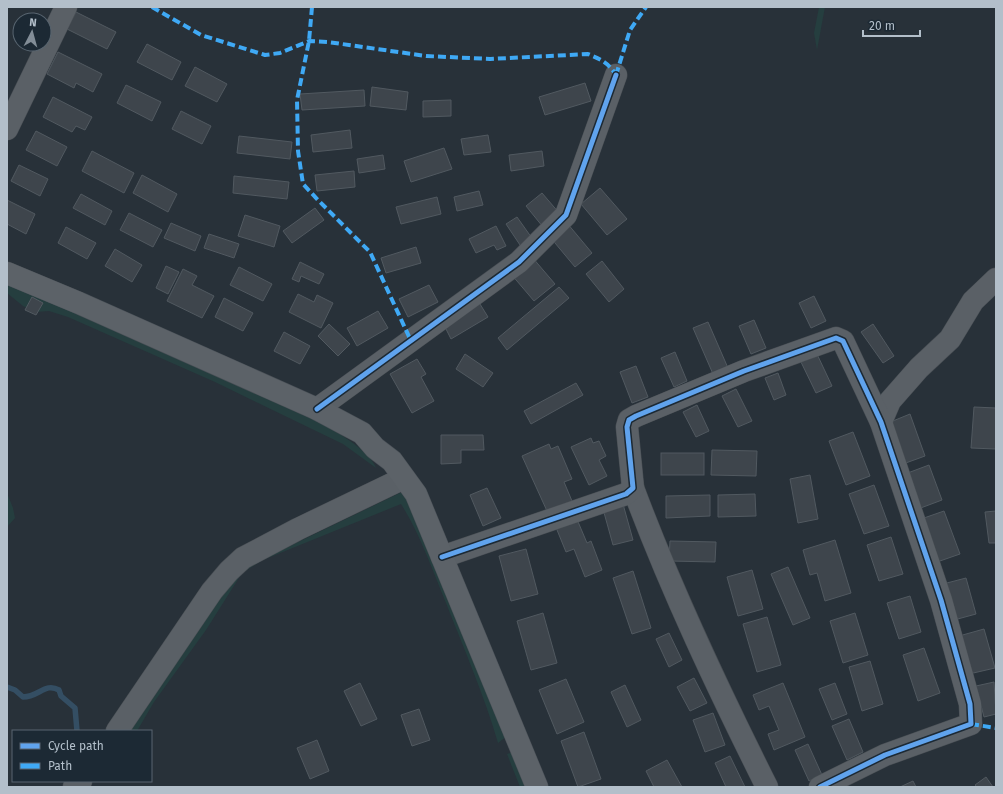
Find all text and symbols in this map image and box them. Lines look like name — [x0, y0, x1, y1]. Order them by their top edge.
north arrow — [12, 12, 52, 52]
scale bar — [863, 12, 920, 38]
text: N — [29, 16, 37, 29]
text: 20 m — [869, 19, 895, 33]
legend — [12, 730, 152, 782]
text: Cycle path — [48, 739, 104, 753]
text: Path — [48, 759, 72, 773]

